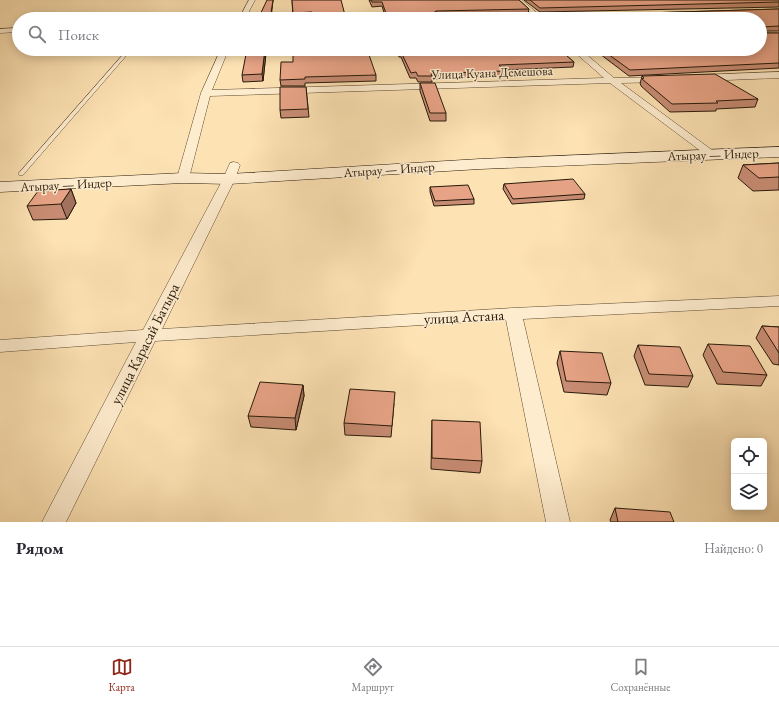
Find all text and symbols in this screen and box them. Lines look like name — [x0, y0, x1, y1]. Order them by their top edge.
search box — [12, 12, 767, 56]
icon: search — [26, 23, 48, 45]
text: Поиск — [58, 25, 99, 44]
street label: Улица Куана Демешова — [430, 62, 554, 83]
street label: Атырау — Индер — [666, 144, 759, 165]
street label: Атырау — Индер — [342, 158, 436, 181]
street label: Атырау — Индер — [19, 174, 112, 195]
street label: улица Карасай Батыра — [106, 280, 183, 408]
street label: улица Астана — [423, 305, 505, 328]
map controls — [731, 438, 767, 510]
button: locate — [731, 438, 767, 474]
button: layers — [731, 474, 767, 510]
text: Рядом — [16, 537, 64, 559]
text: Найдено: 0 — [704, 540, 763, 557]
tab: Карта — [108, 656, 135, 694]
tab: Маршрут — [352, 656, 394, 694]
tab: Сохранённые — [611, 656, 671, 694]

